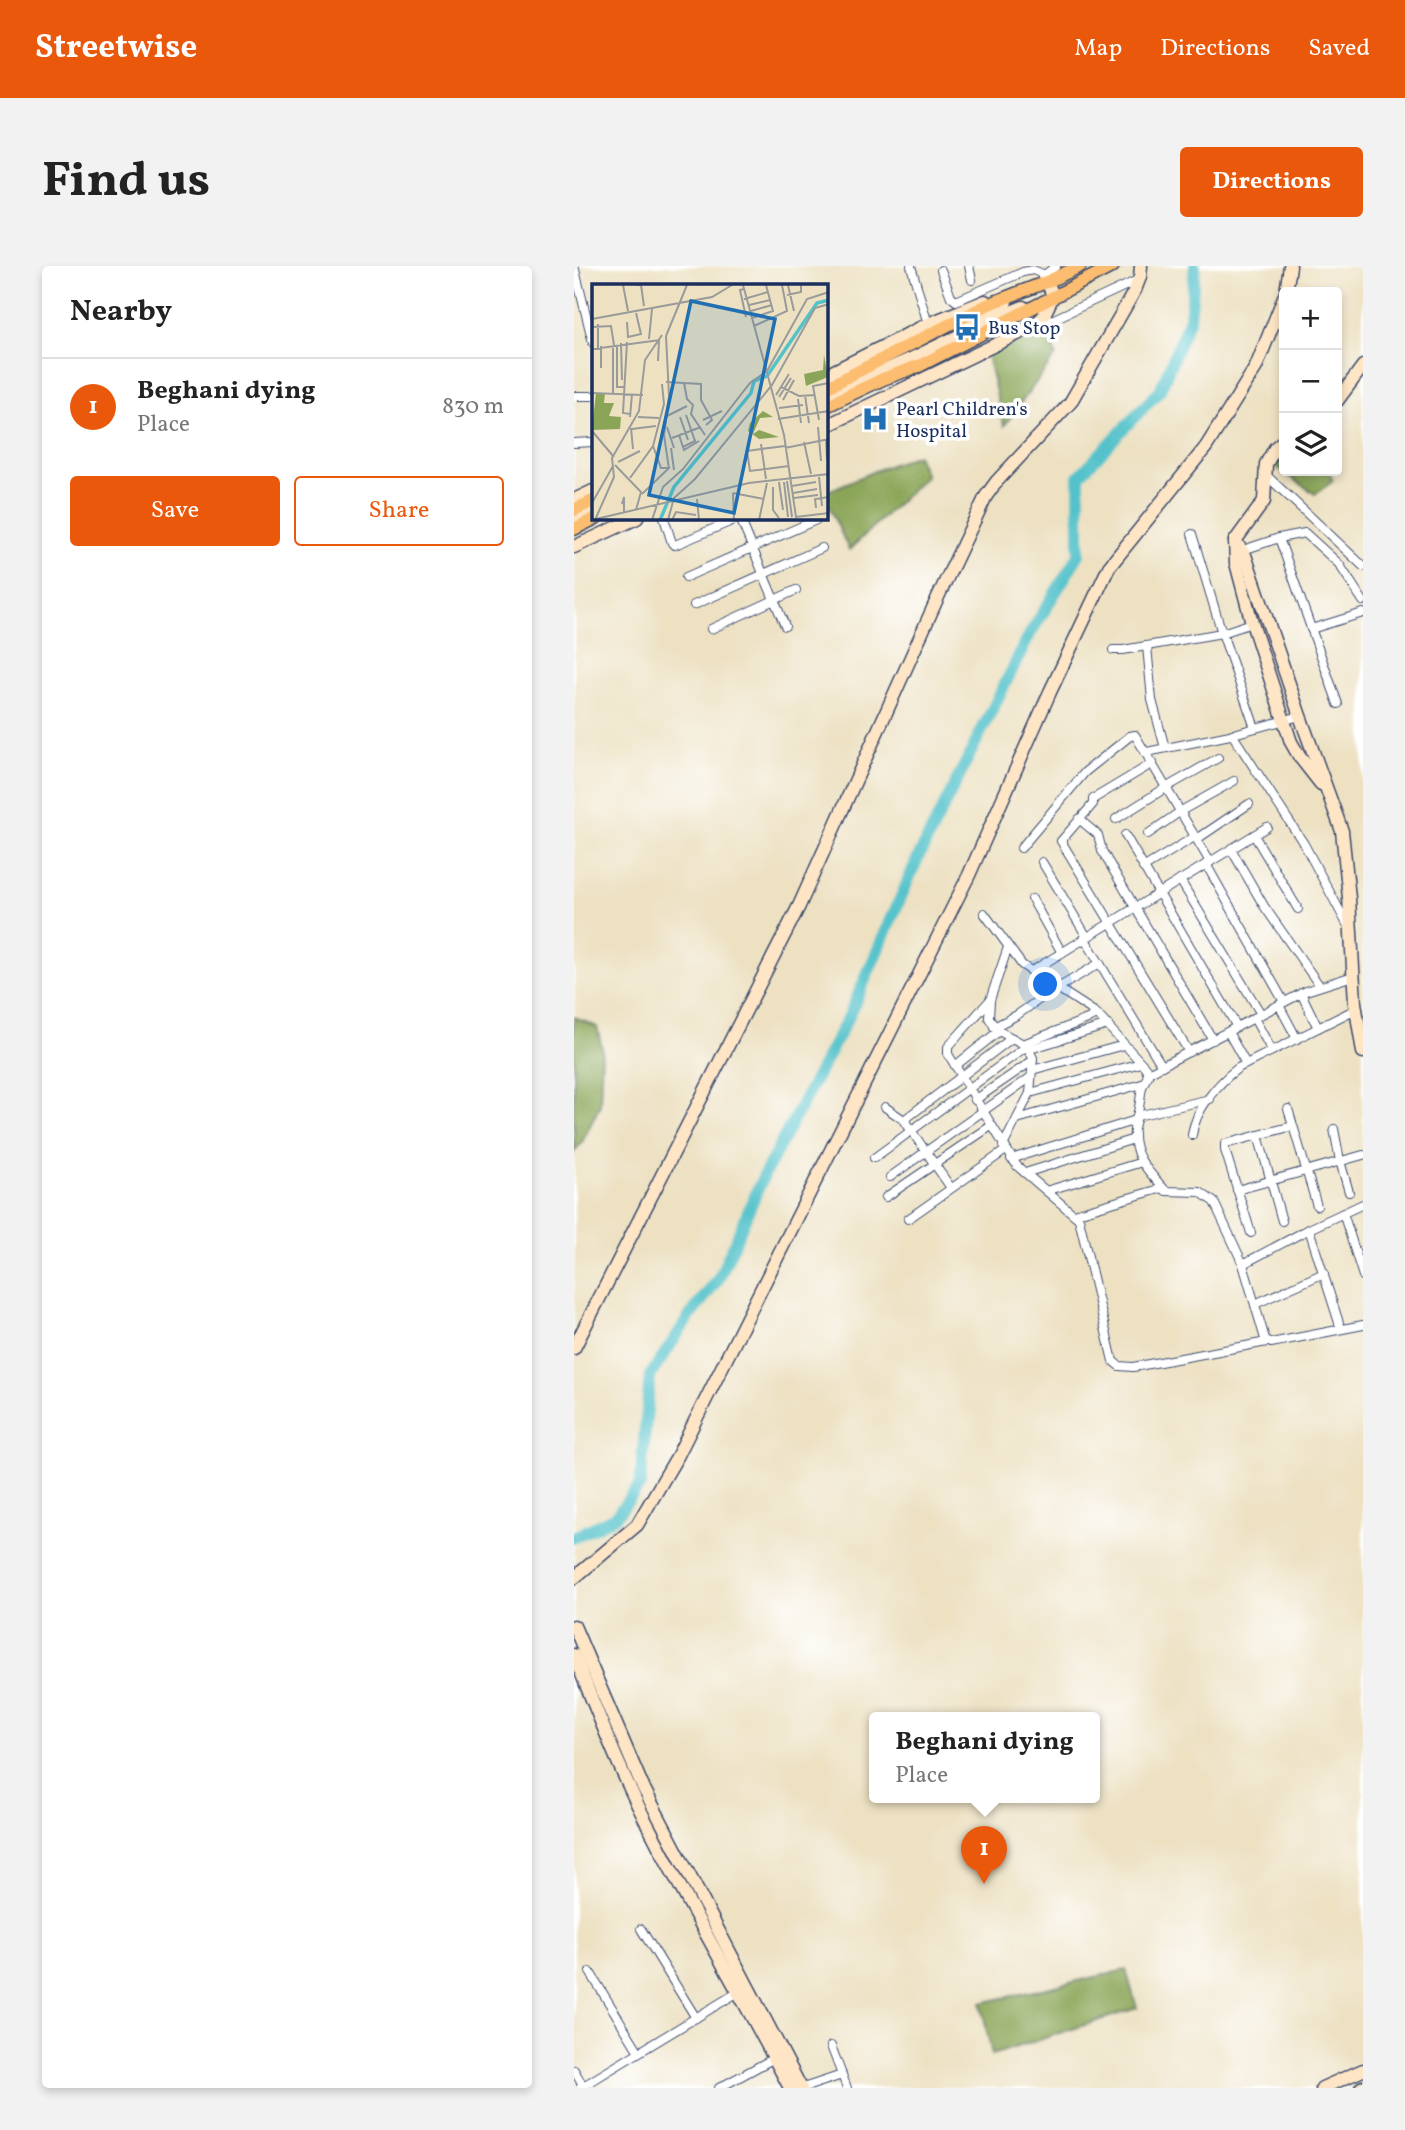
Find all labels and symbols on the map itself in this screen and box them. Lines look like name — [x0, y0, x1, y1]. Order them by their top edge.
inset map — [592, 284, 828, 520]
bus stop icon: Bus Stop — [952, 312, 982, 342]
place label: Bus Stop — [988, 316, 1061, 342]
place label: Pearl Children's Hospital — [896, 397, 1028, 445]
hospital icon: Pearl Children's Hospital — [860, 404, 890, 434]
your location — [1028, 967, 1062, 1001]
pin: 1 — [961, 1826, 1007, 1884]

